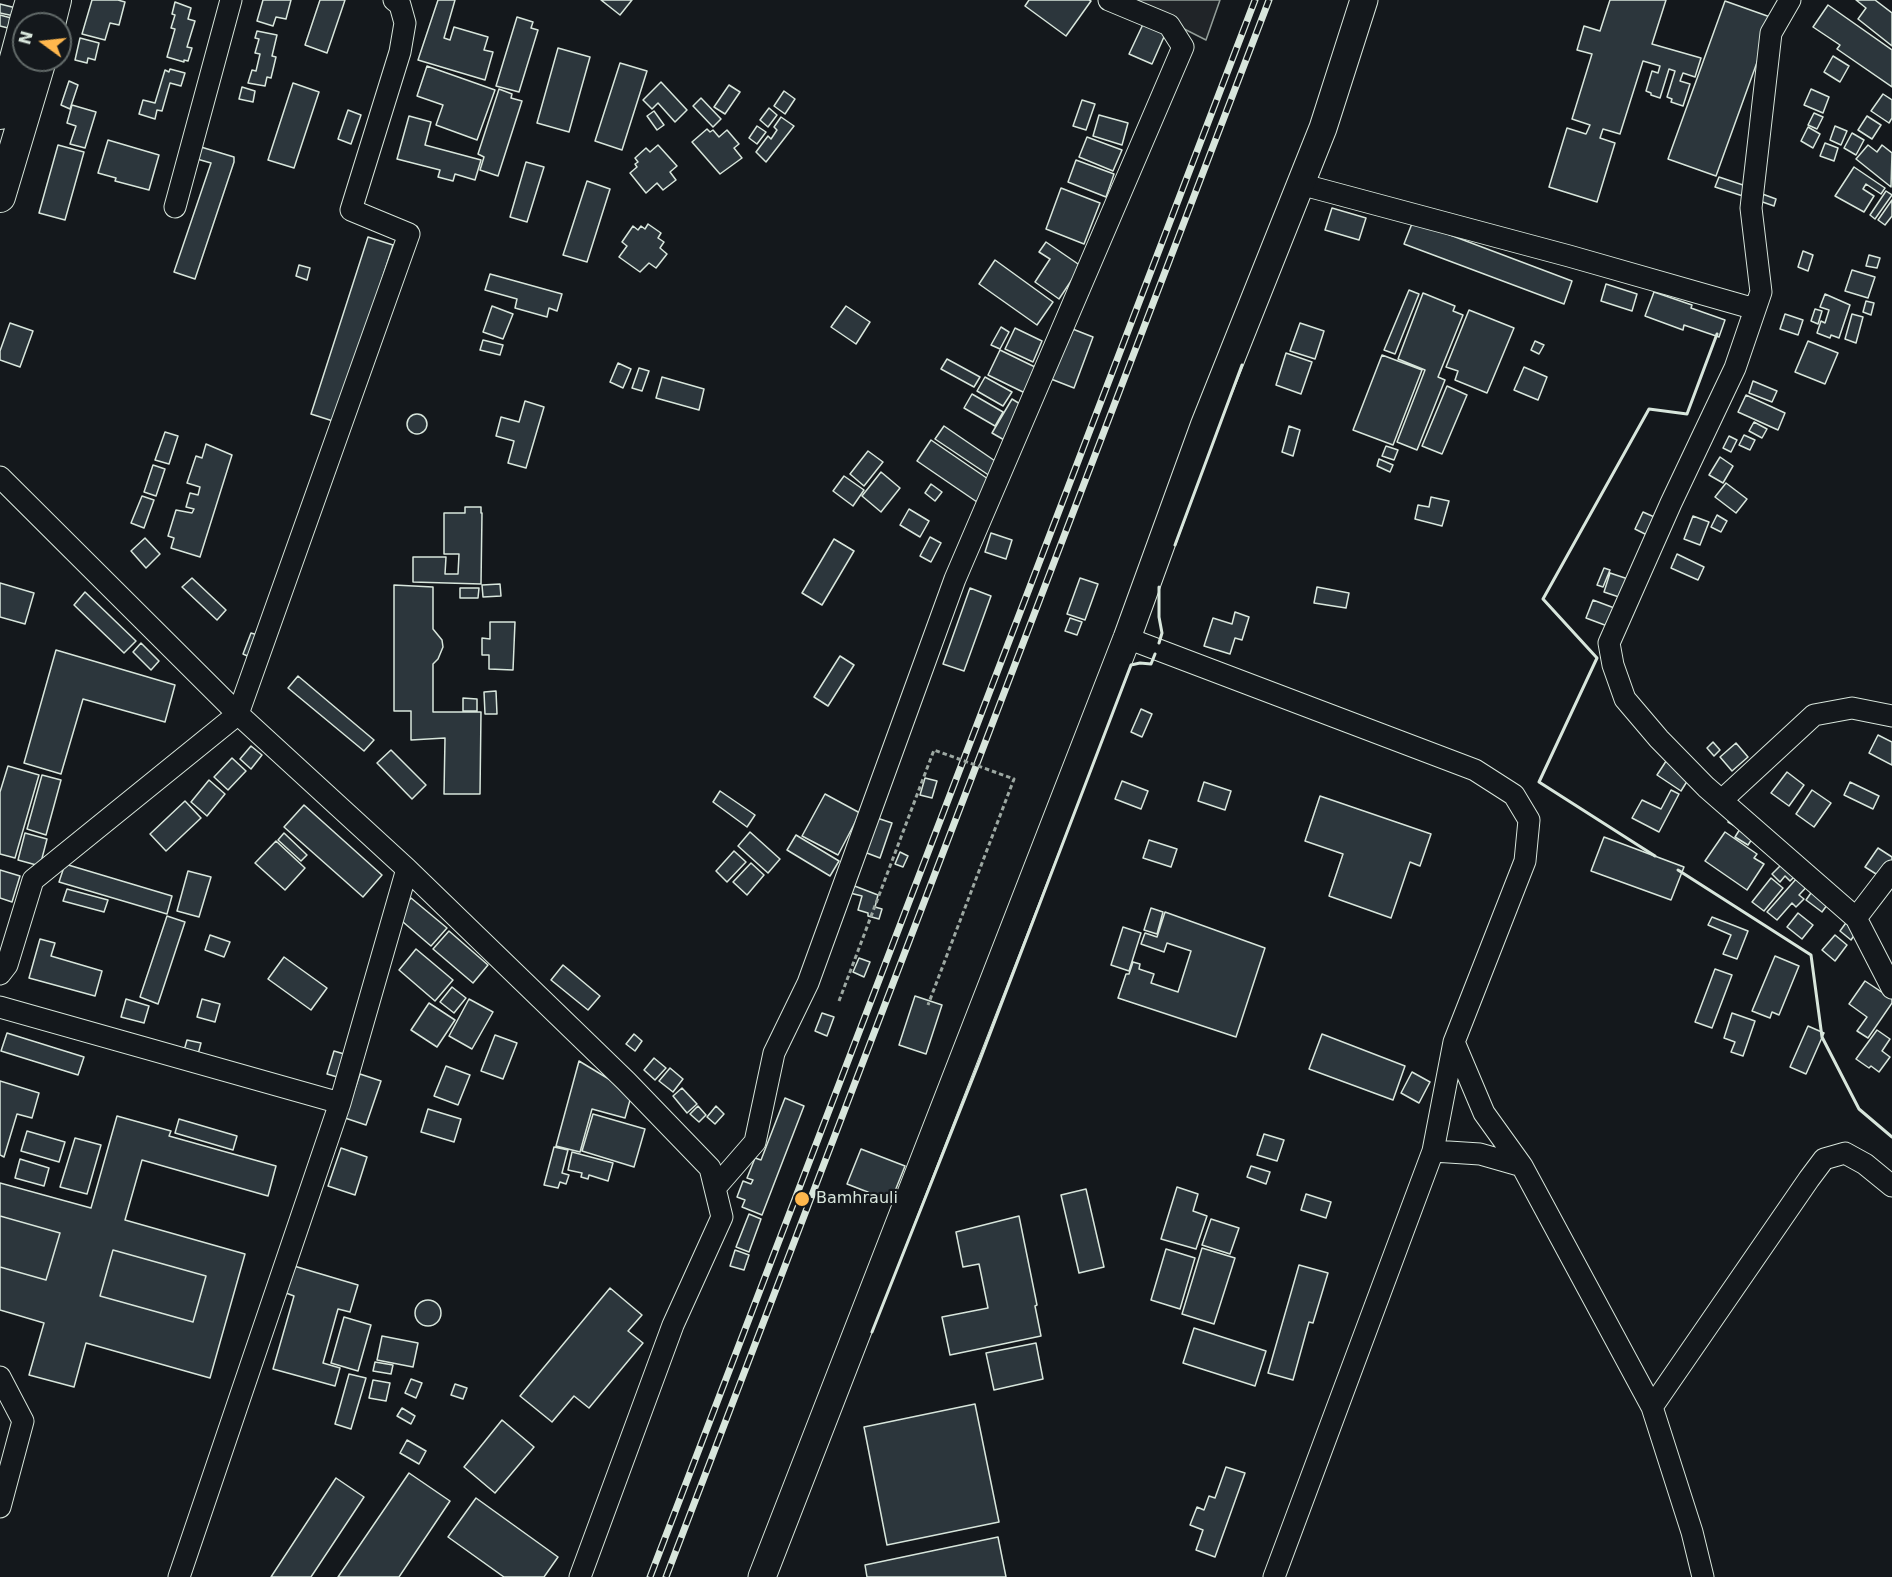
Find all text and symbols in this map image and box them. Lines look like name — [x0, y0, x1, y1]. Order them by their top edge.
north arrow — [12, 12, 72, 72]
text: N — [15, 29, 37, 47]
place label: Bamhrauli — [816, 1189, 898, 1209]
marker: Bamhrauli — [793, 1190, 811, 1208]

